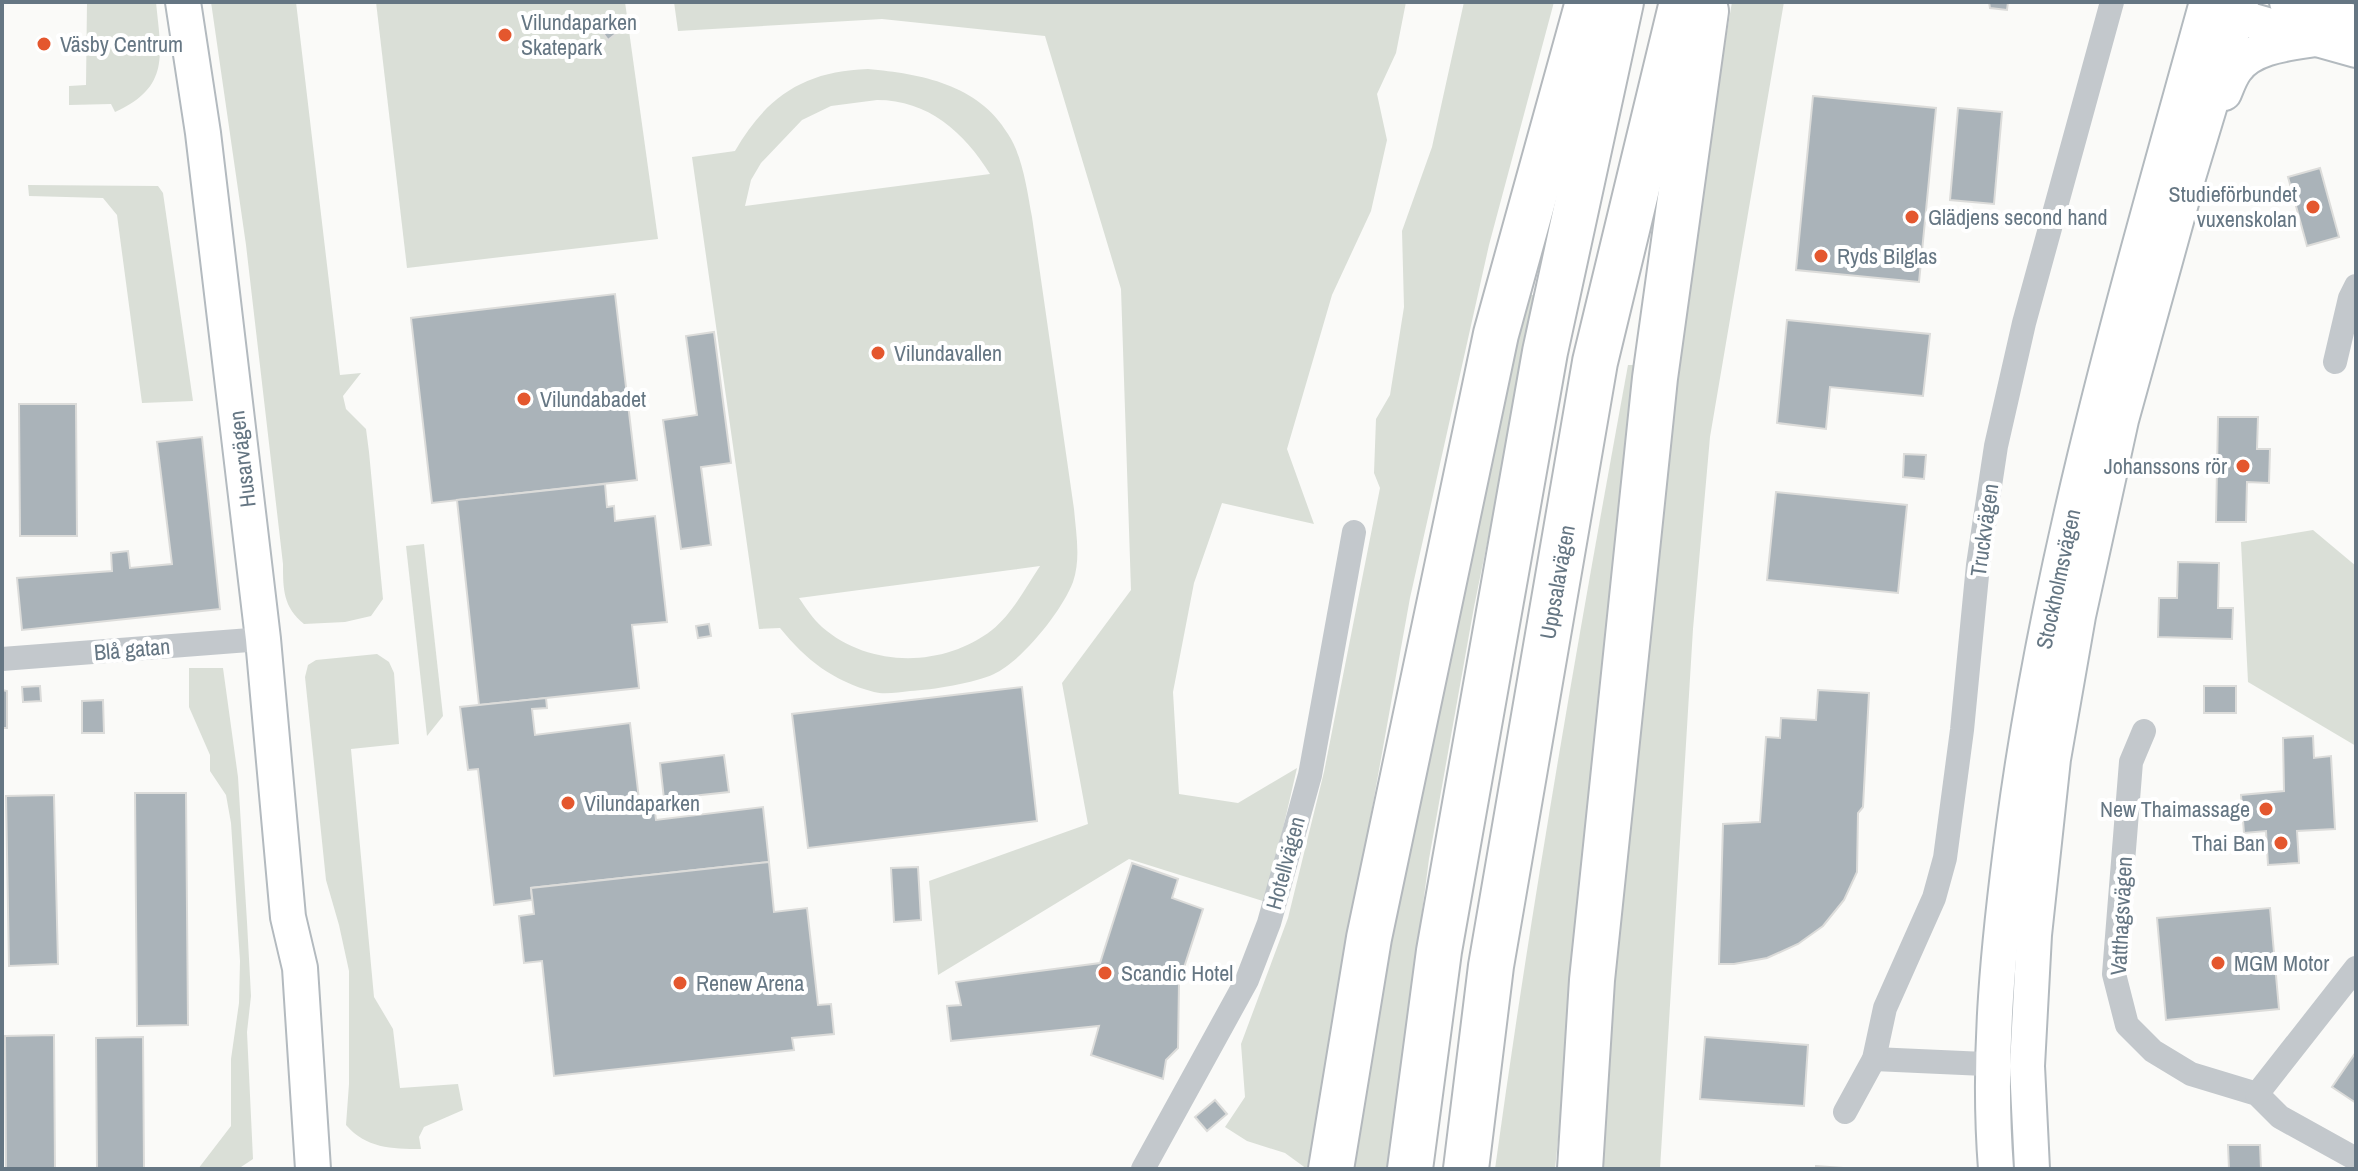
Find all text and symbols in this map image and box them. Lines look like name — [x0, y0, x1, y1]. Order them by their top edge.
place label: Vilundaparken Skatepark — [521, 7, 637, 62]
marker: Vilundaparken Skatepark — [496, 26, 514, 44]
place label: Väsby Centrum — [60, 29, 183, 59]
marker: Väsby Centrum — [35, 35, 53, 53]
place label: Studieförbundet vuxenskolan — [2169, 179, 2297, 234]
marker: Studieförbundet vuxenskolan — [2304, 198, 2322, 216]
place label: Glädjens second hand — [1928, 202, 2108, 232]
marker: Glädjens second hand — [1903, 208, 1921, 226]
place label: Ryds Bilglas — [1837, 241, 1937, 271]
marker: Ryds Bilglas — [1812, 247, 1830, 265]
place label: Vilundavallen — [894, 338, 1002, 368]
marker: Vilundavallen — [869, 344, 887, 362]
place label: Vilundabadet — [540, 384, 646, 414]
marker: Vilundabadet — [515, 390, 533, 408]
street label: Husarvägen — [221, 409, 263, 509]
place label: Johanssons rör — [2104, 451, 2227, 481]
marker: Johanssons rör — [2234, 457, 2252, 475]
street label: Truckvägen — [1963, 482, 2005, 578]
street label: Stockholmsvägen — [2029, 506, 2087, 652]
street label: Uppsalavägen — [1532, 523, 1582, 641]
street label: Blå gatan — [93, 631, 171, 667]
place label: Vilundaparken — [584, 788, 700, 818]
marker: Vilundaparken — [559, 794, 577, 812]
place label: New Thaimassage — [2100, 794, 2250, 824]
marker: New Thaimassage — [2257, 800, 2275, 818]
street label: Hotellvägen — [1258, 813, 1312, 913]
place label: Thai Ban — [2192, 828, 2265, 858]
marker: Thai Ban — [2272, 834, 2290, 852]
street label: Vatthagsvägen — [2103, 856, 2139, 976]
place label: MGM Motor — [2234, 948, 2329, 978]
marker: MGM Motor — [2209, 954, 2227, 972]
place label: Scandic Hotel — [1121, 958, 1233, 988]
marker: Scandic Hotel — [1096, 964, 1114, 982]
place label: Renew Arena — [696, 968, 804, 998]
marker: Renew Arena — [671, 974, 689, 992]

